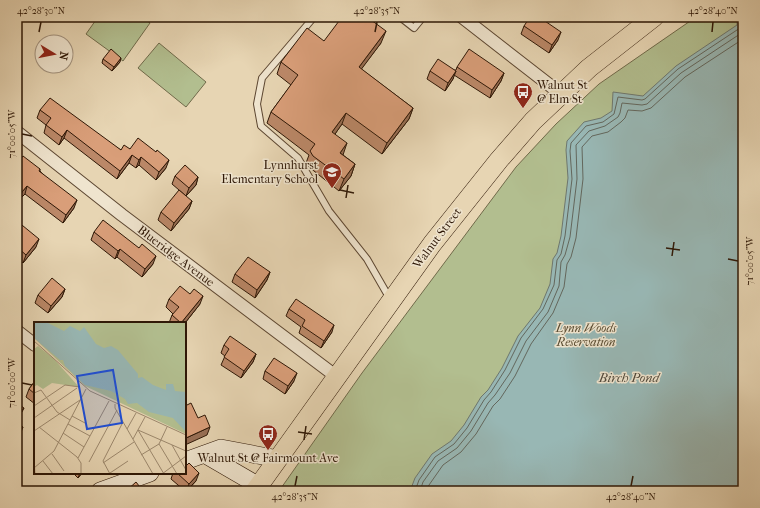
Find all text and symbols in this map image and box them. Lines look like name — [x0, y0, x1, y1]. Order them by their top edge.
text: 42°28'30"N — [17, 5, 65, 17]
text: 42°28'35"N — [354, 5, 401, 17]
text: 42°28'40"N — [688, 5, 738, 17]
north arrow — [34, 34, 74, 74]
text: N — [56, 50, 70, 62]
place label: Walnut St @ Elm St — [536, 78, 588, 106]
bus stop icon: Walnut St @ Elm St — [512, 81, 534, 109]
text: 71°00'05"W — [6, 108, 18, 158]
place label: Lynnhurst Elementary School — [221, 158, 319, 186]
school or university icon: Lynnhurst Elementary School — [321, 161, 343, 189]
street label: Walnut Street — [409, 204, 465, 272]
street label: Blueridge Avenue — [135, 223, 217, 289]
text: 71°00'05"W — [744, 235, 756, 285]
park label: Lynn Woods Reservation — [555, 321, 616, 349]
inset map — [34, 322, 186, 474]
text: 71°00'00"W — [6, 357, 18, 408]
water label: Birch Pond — [598, 370, 662, 385]
bus stop icon: Walnut St @ Fairmount Ave — [257, 423, 279, 451]
place label: Walnut St @ Fairmount Ave — [196, 451, 339, 465]
text: 42°28'35"N — [272, 491, 319, 503]
text: 42°28'40"N — [606, 491, 656, 503]

